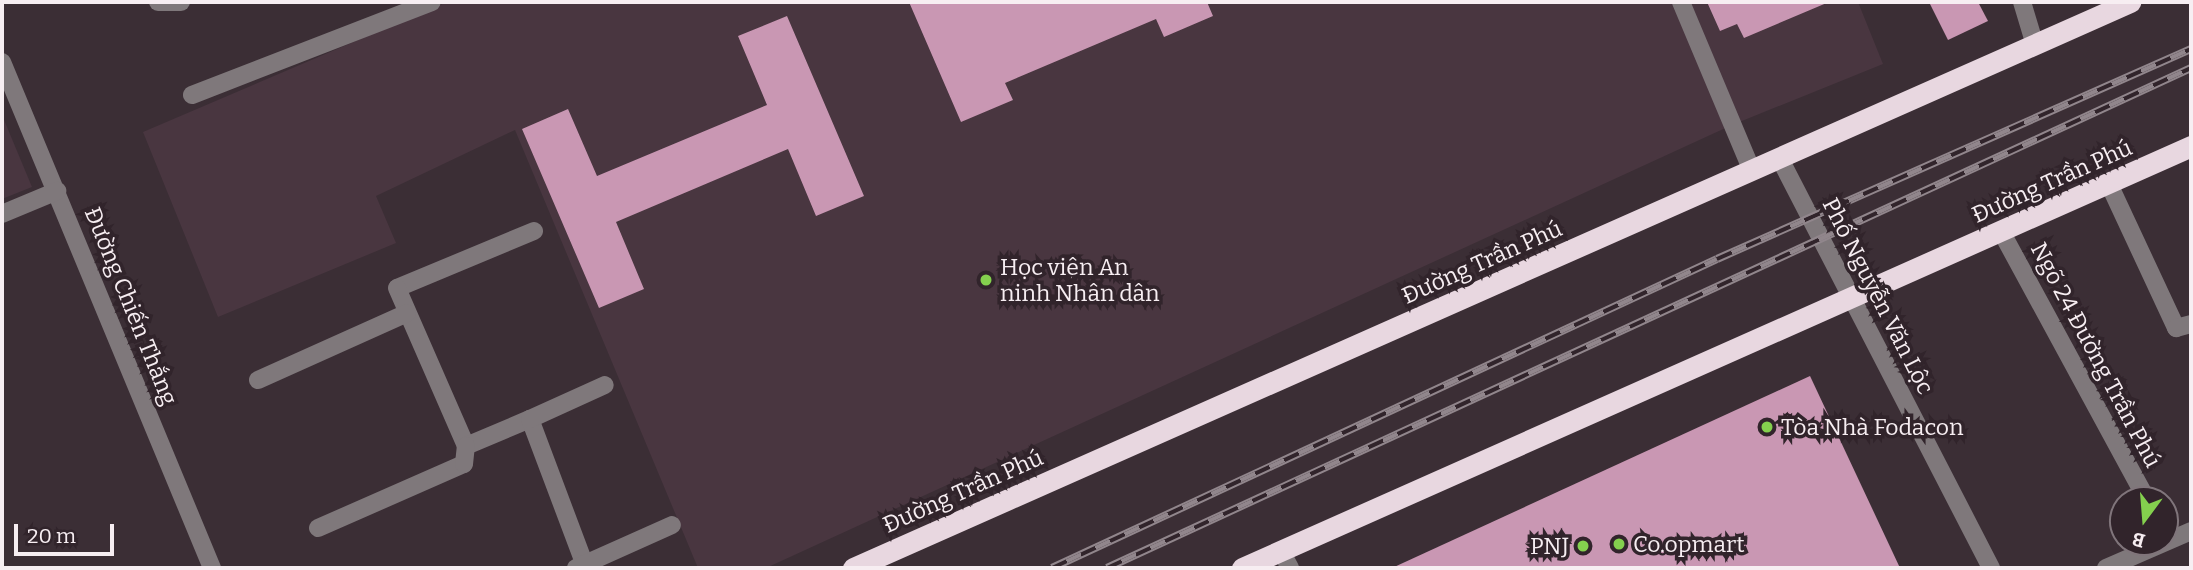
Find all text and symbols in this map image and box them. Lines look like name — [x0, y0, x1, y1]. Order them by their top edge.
street label: Đường Trần Phú — [1968, 133, 2136, 229]
street label: Phố Nguyễn Văn Lộc — [1817, 193, 1939, 399]
street label: Đường Chiến Thắng — [79, 203, 183, 409]
street label: Đường Trần Phú — [1398, 214, 1566, 310]
street label: Ngõ 24 Đường Trần Phú — [2025, 238, 2167, 472]
place label: Học viện An ninh Nhân dân — [1000, 253, 1160, 307]
marker: Học viện An ninh Nhân dân — [978, 272, 994, 288]
place label: Tòa Nhà Fodacon — [1781, 413, 1964, 441]
marker: Tòa Nhà Fodacon — [1759, 419, 1775, 435]
street label: Đường Trần Phú — [879, 443, 1047, 539]
north arrow — [2109, 486, 2179, 556]
scale bar — [18, 510, 117, 554]
text: 20 m — [27, 523, 76, 549]
text: B — [2130, 527, 2148, 552]
place label: Co.opmart — [1633, 530, 1745, 558]
place label: PNJ — [1530, 532, 1569, 560]
marker: Co.opmart — [1611, 536, 1627, 552]
marker: PNJ — [1575, 538, 1591, 554]

